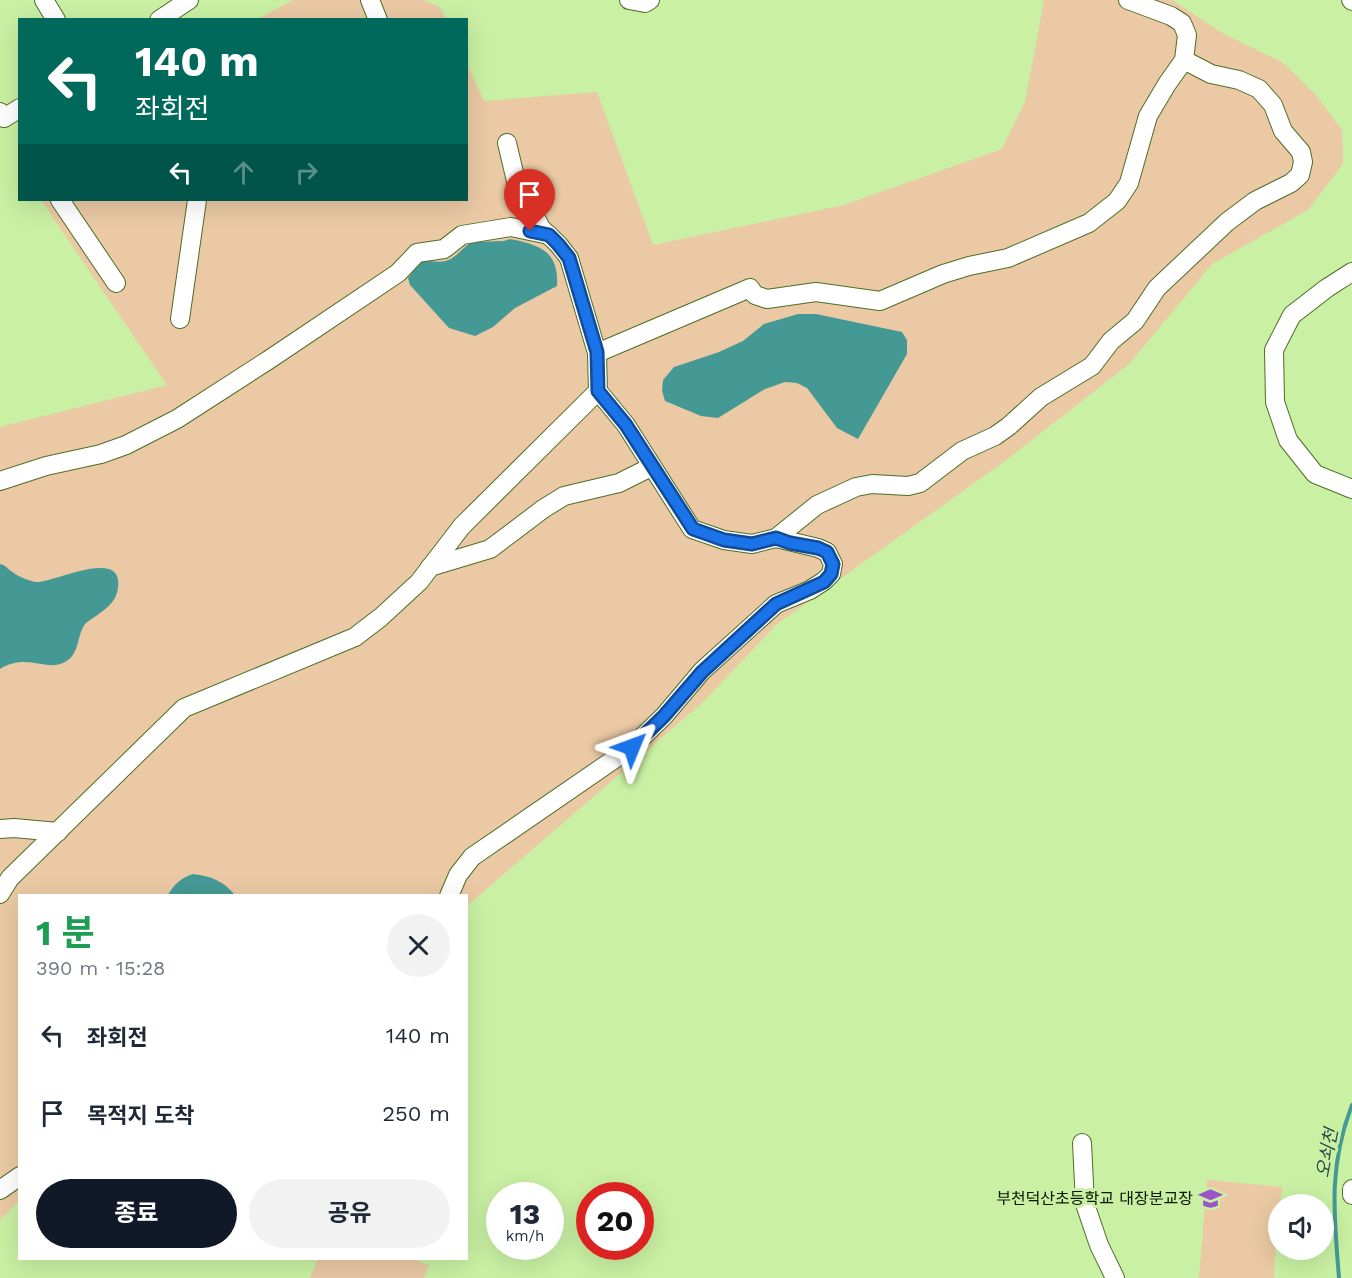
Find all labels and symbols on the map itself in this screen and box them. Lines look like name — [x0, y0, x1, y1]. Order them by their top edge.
pin — [504, 169, 555, 231]
position arrow — [600, 715, 664, 779]
water label: 오쇠천 — [1311, 1124, 1342, 1179]
speed limit sign: 20 — [576, 1182, 654, 1260]
school or university icon: 부천덕산초등학교 대장분교장 — [1198, 1185, 1224, 1211]
place label: 부천덕산초등학교 대장분교장 — [996, 1189, 1193, 1208]

